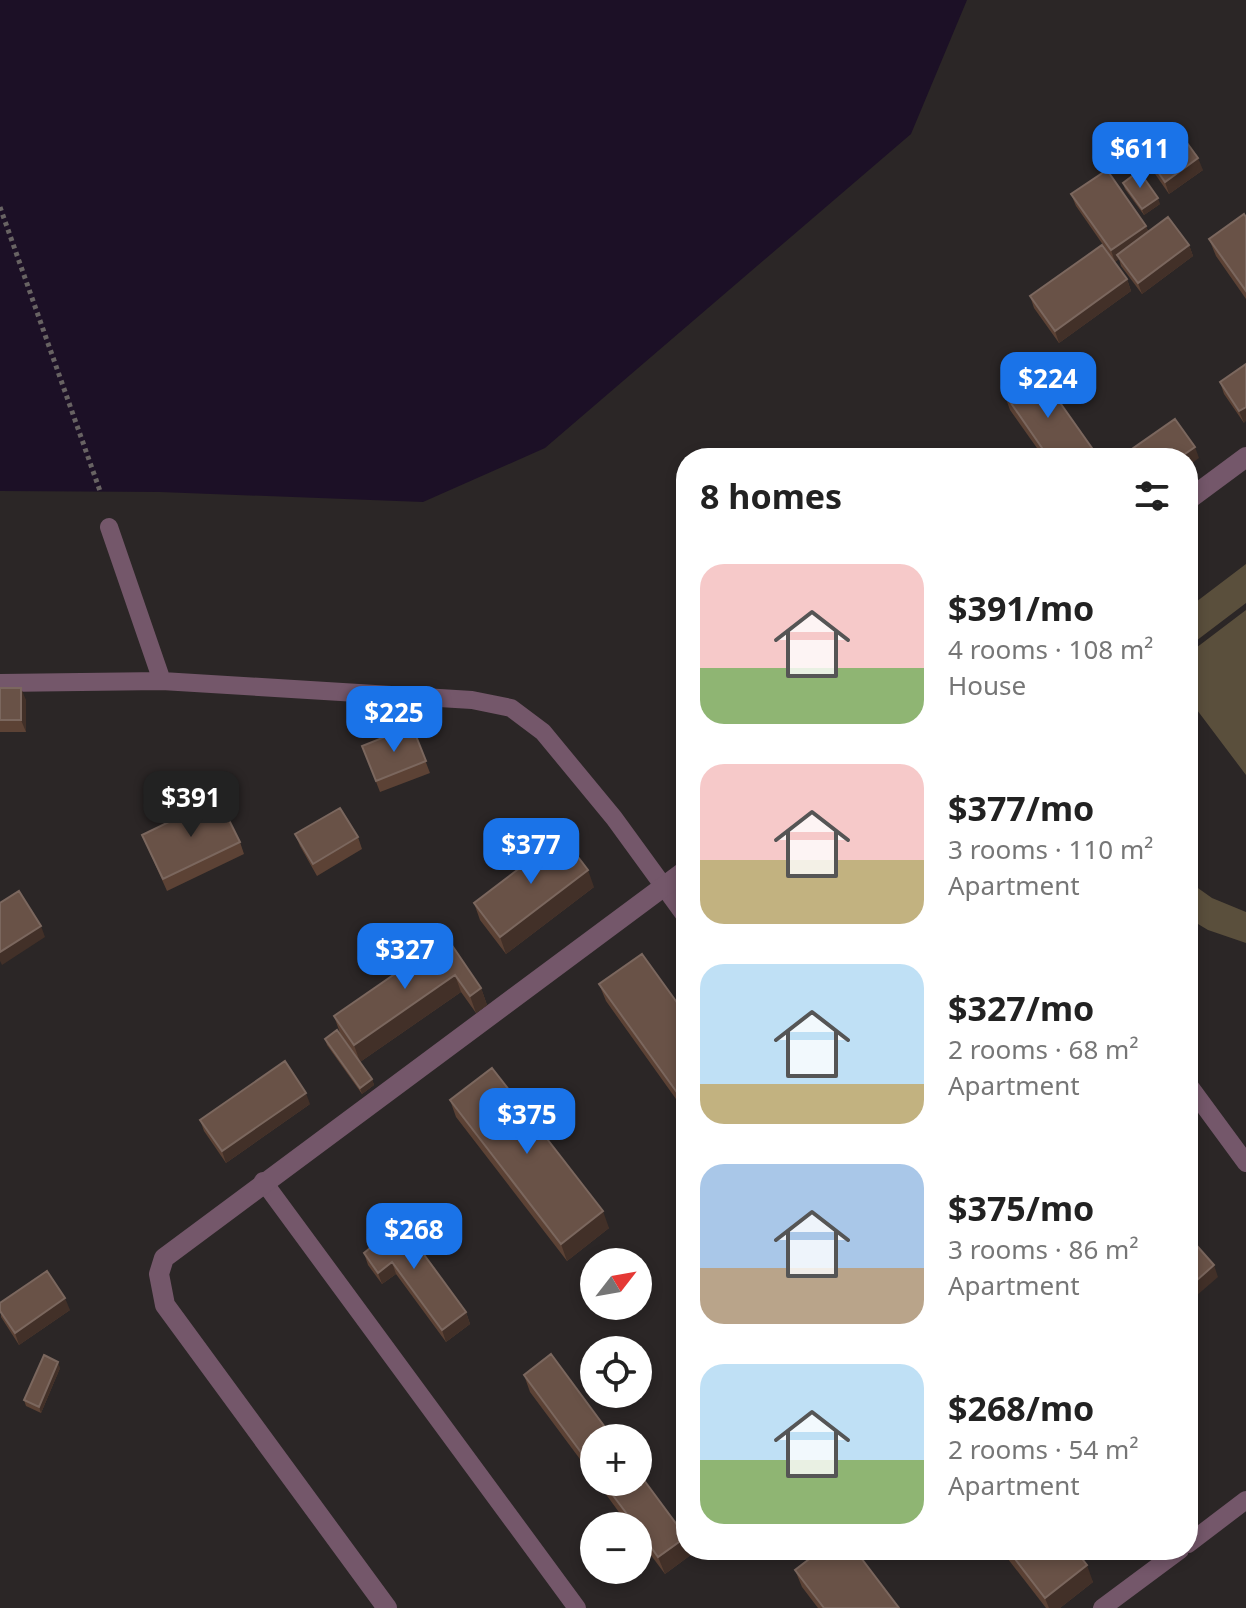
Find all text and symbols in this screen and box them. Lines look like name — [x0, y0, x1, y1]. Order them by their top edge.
pin: $611 — [1093, 122, 1187, 190]
text: $611 — [1110, 130, 1170, 166]
pin: $224 — [1001, 352, 1095, 420]
text: $224 — [1018, 360, 1078, 396]
text: 8 homes — [700, 473, 842, 519]
icon: filters — [1130, 474, 1174, 518]
text: $391/mo — [948, 585, 1094, 631]
icon: home — [764, 596, 860, 692]
text: 4 rooms · 108 m² — [948, 631, 1153, 667]
text: House — [948, 667, 1026, 703]
pin: $225 — [347, 686, 441, 754]
text: $225 — [364, 694, 424, 730]
pin: $391 — [144, 771, 238, 839]
text: $391 — [161, 779, 221, 815]
text: $377/mo — [948, 785, 1094, 831]
icon: home — [764, 796, 860, 892]
pin: $377 — [484, 818, 578, 886]
text: $377 — [501, 826, 561, 862]
text: 3 rooms · 110 m² — [948, 831, 1153, 867]
text: Apartment — [948, 867, 1080, 903]
pin: $327 — [358, 923, 452, 991]
text: $327 — [375, 931, 435, 967]
text: $327/mo — [948, 985, 1094, 1031]
icon: home — [764, 996, 860, 1092]
text: 2 rooms · 68 m² — [948, 1031, 1138, 1067]
text: Apartment — [948, 1067, 1080, 1103]
pin: $375 — [480, 1088, 574, 1156]
text: $375 — [497, 1096, 557, 1132]
text: $375/mo — [948, 1185, 1094, 1231]
icon: home — [764, 1196, 860, 1292]
pin: $268 — [367, 1203, 461, 1271]
text: $268 — [384, 1211, 444, 1247]
text: 3 rooms · 86 m² — [948, 1231, 1138, 1267]
north arrow — [580, 1248, 652, 1320]
map controls — [580, 1248, 652, 1584]
text: Apartment — [948, 1267, 1080, 1303]
button: locate — [580, 1336, 652, 1408]
text: $268/mo — [948, 1385, 1094, 1431]
icon: home — [764, 1396, 860, 1492]
button: + — [580, 1424, 652, 1496]
text: 2 rooms · 54 m² — [948, 1431, 1138, 1467]
text: Apartment — [948, 1467, 1080, 1503]
button: − — [580, 1512, 652, 1584]

